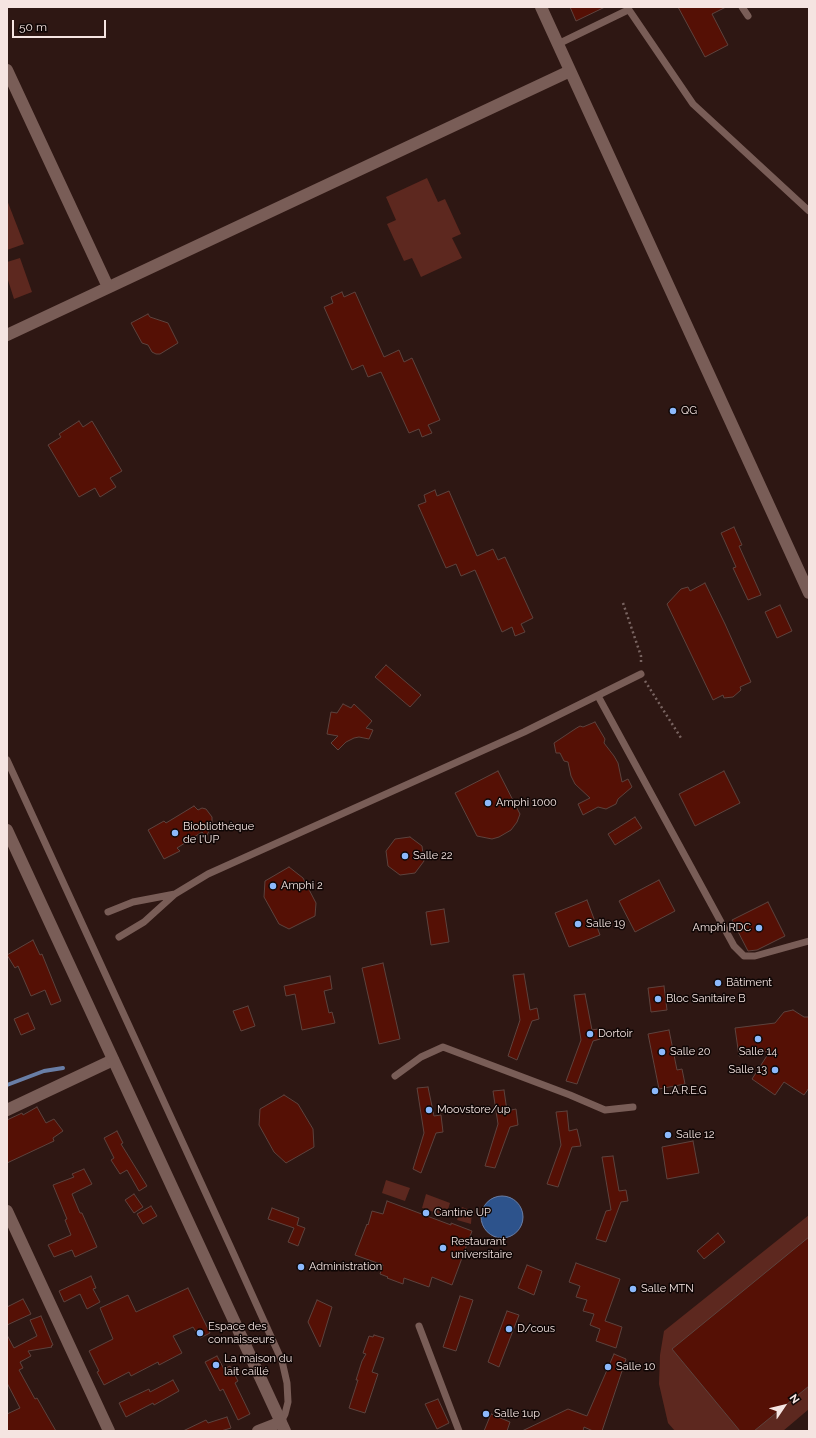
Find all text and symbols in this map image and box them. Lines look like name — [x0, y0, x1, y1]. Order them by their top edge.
scale bar — [14, 12, 108, 38]
text: 50 m — [19, 20, 47, 34]
place label: QG — [681, 404, 697, 418]
marker: QG — [668, 406, 678, 416]
place label: Amphi 1000 — [496, 796, 557, 810]
marker: Amphi 1000 — [483, 798, 493, 808]
place label: Biobliothèque de l'UP — [183, 820, 254, 846]
marker: Biobliothèque de l'UP — [170, 828, 180, 838]
place label: Salle 22 — [413, 849, 452, 863]
marker: Salle 22 — [400, 851, 410, 861]
place label: Amphi 2 — [281, 879, 323, 893]
marker: Amphi 2 — [268, 881, 278, 891]
place label: Salle 19 — [586, 917, 625, 931]
marker: Salle 19 — [573, 919, 583, 929]
place label: Amphi RDC — [692, 921, 751, 935]
marker: Amphi RDC — [754, 923, 764, 933]
place label: Bâtiment — [726, 976, 772, 990]
marker: Bâtiment — [713, 978, 723, 988]
place label: Bloc Sanitaire B — [666, 992, 746, 1006]
marker: Bloc Sanitaire B — [653, 994, 663, 1004]
place label: Dortoir — [598, 1027, 633, 1041]
marker: Dortoir — [585, 1029, 595, 1039]
marker: Salle 14 — [753, 1034, 763, 1044]
place label: Salle 20 — [670, 1045, 710, 1059]
place label: Salle 14 — [739, 1045, 777, 1059]
marker: Salle 20 — [657, 1047, 667, 1057]
place label: Salle 13 — [729, 1063, 767, 1077]
marker: Salle 13 — [770, 1065, 780, 1075]
place label: L.A.R.E.G — [663, 1084, 707, 1098]
marker: L.A.R.E.G — [650, 1086, 660, 1096]
place label: Moovstore/up — [437, 1103, 510, 1117]
marker: Moovstore/up — [424, 1105, 434, 1115]
place label: Salle 12 — [676, 1128, 714, 1142]
marker: Salle 12 — [663, 1130, 673, 1140]
place label: Cantine UP — [434, 1206, 491, 1220]
marker: Cantine UP — [421, 1208, 431, 1218]
place label: Restaurant universitaire — [451, 1235, 512, 1261]
marker: Restaurant universitaire — [438, 1243, 448, 1253]
place label: Administration — [309, 1260, 382, 1274]
marker: Administration — [296, 1262, 306, 1272]
place label: Salle MTN — [641, 1282, 694, 1296]
marker: Salle MTN — [628, 1284, 638, 1294]
place label: Espace des connaisseurs — [208, 1320, 275, 1346]
place label: D/cous — [517, 1322, 555, 1336]
marker: D/cous — [504, 1324, 514, 1334]
marker: Espace des connaisseurs — [195, 1328, 205, 1338]
place label: La maison du lait caillé — [224, 1352, 292, 1378]
marker: La maison du lait caillé — [211, 1360, 221, 1370]
place label: Salle 10 — [616, 1360, 655, 1374]
marker: Salle 10 — [603, 1362, 613, 1372]
north arrow — [764, 1386, 804, 1426]
text: N — [787, 1392, 802, 1406]
place label: Salle 1up — [494, 1407, 540, 1421]
marker: Salle 1up — [481, 1409, 491, 1419]

